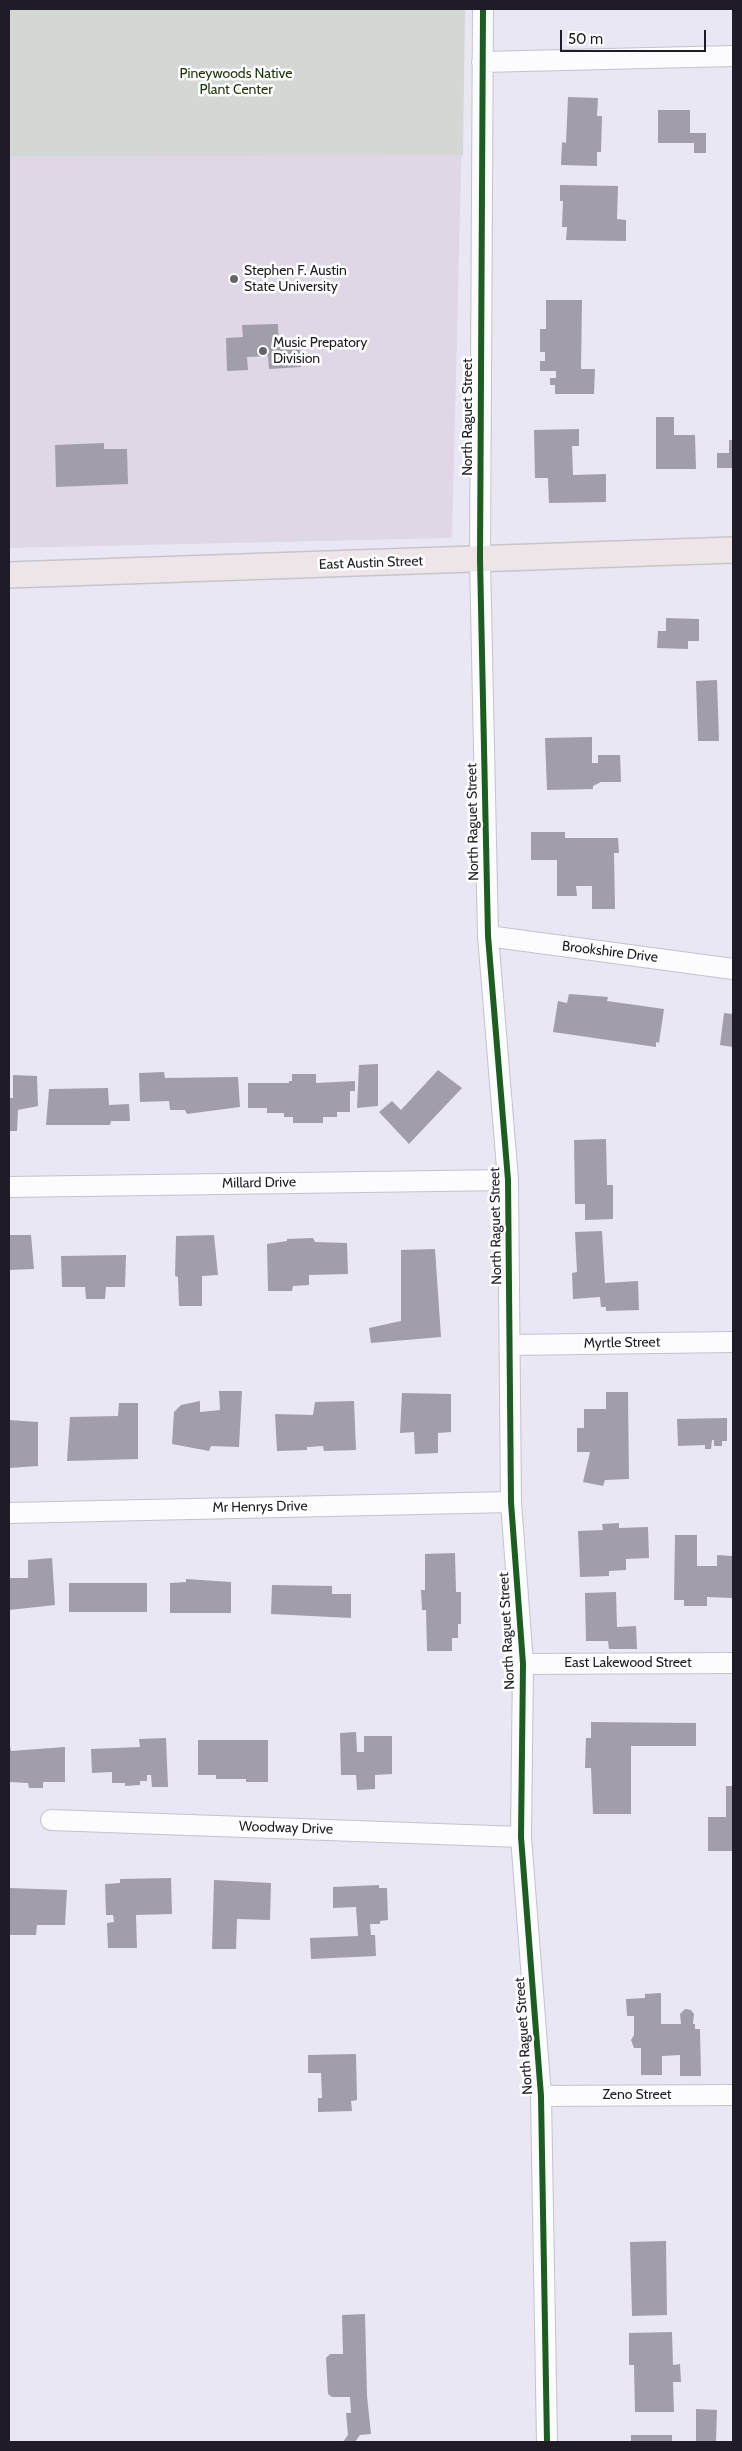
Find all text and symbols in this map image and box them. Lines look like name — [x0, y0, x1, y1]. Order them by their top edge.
scale bar — [562, 20, 708, 52]
text: 50 m — [568, 30, 603, 48]
park label: Pineywoods Native Plant Center — [180, 66, 292, 98]
place label: Stephen F. Austin State University — [244, 263, 347, 296]
marker: Stephen F. Austin State University — [228, 273, 240, 285]
place label: Music Prepatory Division — [273, 335, 367, 368]
marker: Music Prepatory Division — [257, 345, 269, 357]
street label: North Raguet Street — [460, 358, 476, 476]
street label: East Austin Street — [319, 553, 423, 573]
street label: North Raguet Street — [464, 763, 482, 881]
street label: Brookshire Drive — [561, 938, 659, 966]
street label: North Raguet Street — [487, 1167, 505, 1285]
street label: Millard Drive — [222, 1174, 296, 1192]
street label: Myrtle Street — [583, 1334, 661, 1352]
street label: Mr Henrys Drive — [212, 1498, 308, 1516]
street label: North Raguet Street — [496, 1572, 518, 1690]
street label: East Lakewood Street — [564, 1655, 692, 1671]
street label: Woodway Drive — [239, 1818, 333, 1838]
street label: North Raguet Street — [512, 1977, 536, 2095]
street label: Zeno Street — [602, 2087, 672, 2103]

